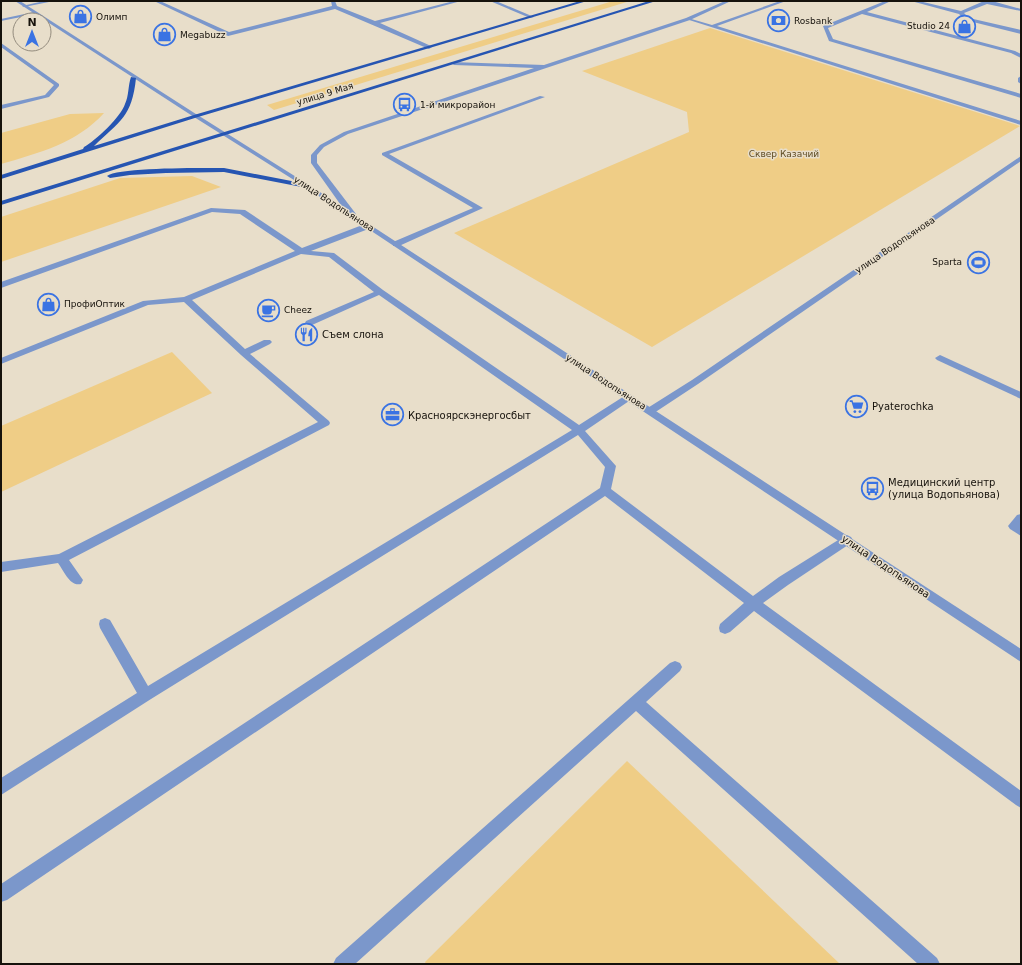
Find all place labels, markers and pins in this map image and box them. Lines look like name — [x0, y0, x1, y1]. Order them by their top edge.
shop icon: Олимп — [67, 4, 93, 30]
bank icon: Rosbank — [765, 8, 791, 34]
place label: Олимп — [96, 12, 127, 22]
shop icon: Studio 24 — [952, 13, 978, 39]
place label: Rosbank — [794, 16, 833, 26]
place label: Studio 24 — [907, 21, 950, 31]
shop icon: Megabuzz — [152, 22, 178, 48]
place label: Megabuzz — [180, 30, 226, 40]
bus stop icon: 1-й микрорайон — [392, 92, 418, 118]
place label: 1-й микрорайон — [420, 100, 496, 110]
sports icon: Sparta — [965, 249, 991, 275]
place label: Sparta — [932, 257, 962, 267]
shop icon: ПрофиОптик — [36, 291, 62, 317]
cafe icon: Cheez — [256, 297, 282, 323]
place label: ПрофиОптик — [64, 299, 126, 309]
place label: Cheez — [284, 305, 312, 315]
restaurant icon: Съем слона — [294, 321, 320, 347]
place label: Съем слона — [322, 329, 384, 340]
supermarket icon: Pyaterochka — [843, 393, 869, 419]
place label: Pyaterochka — [872, 401, 934, 412]
office icon: Красноярскэнергосбыт — [379, 402, 405, 428]
place label: Красноярскэнергосбыт — [408, 410, 531, 421]
bus stop icon: Медицинский центр (улица Водопьянова) — [860, 475, 886, 501]
place label: Медицинский центр (улица Водопьянова) — [888, 477, 1000, 500]

